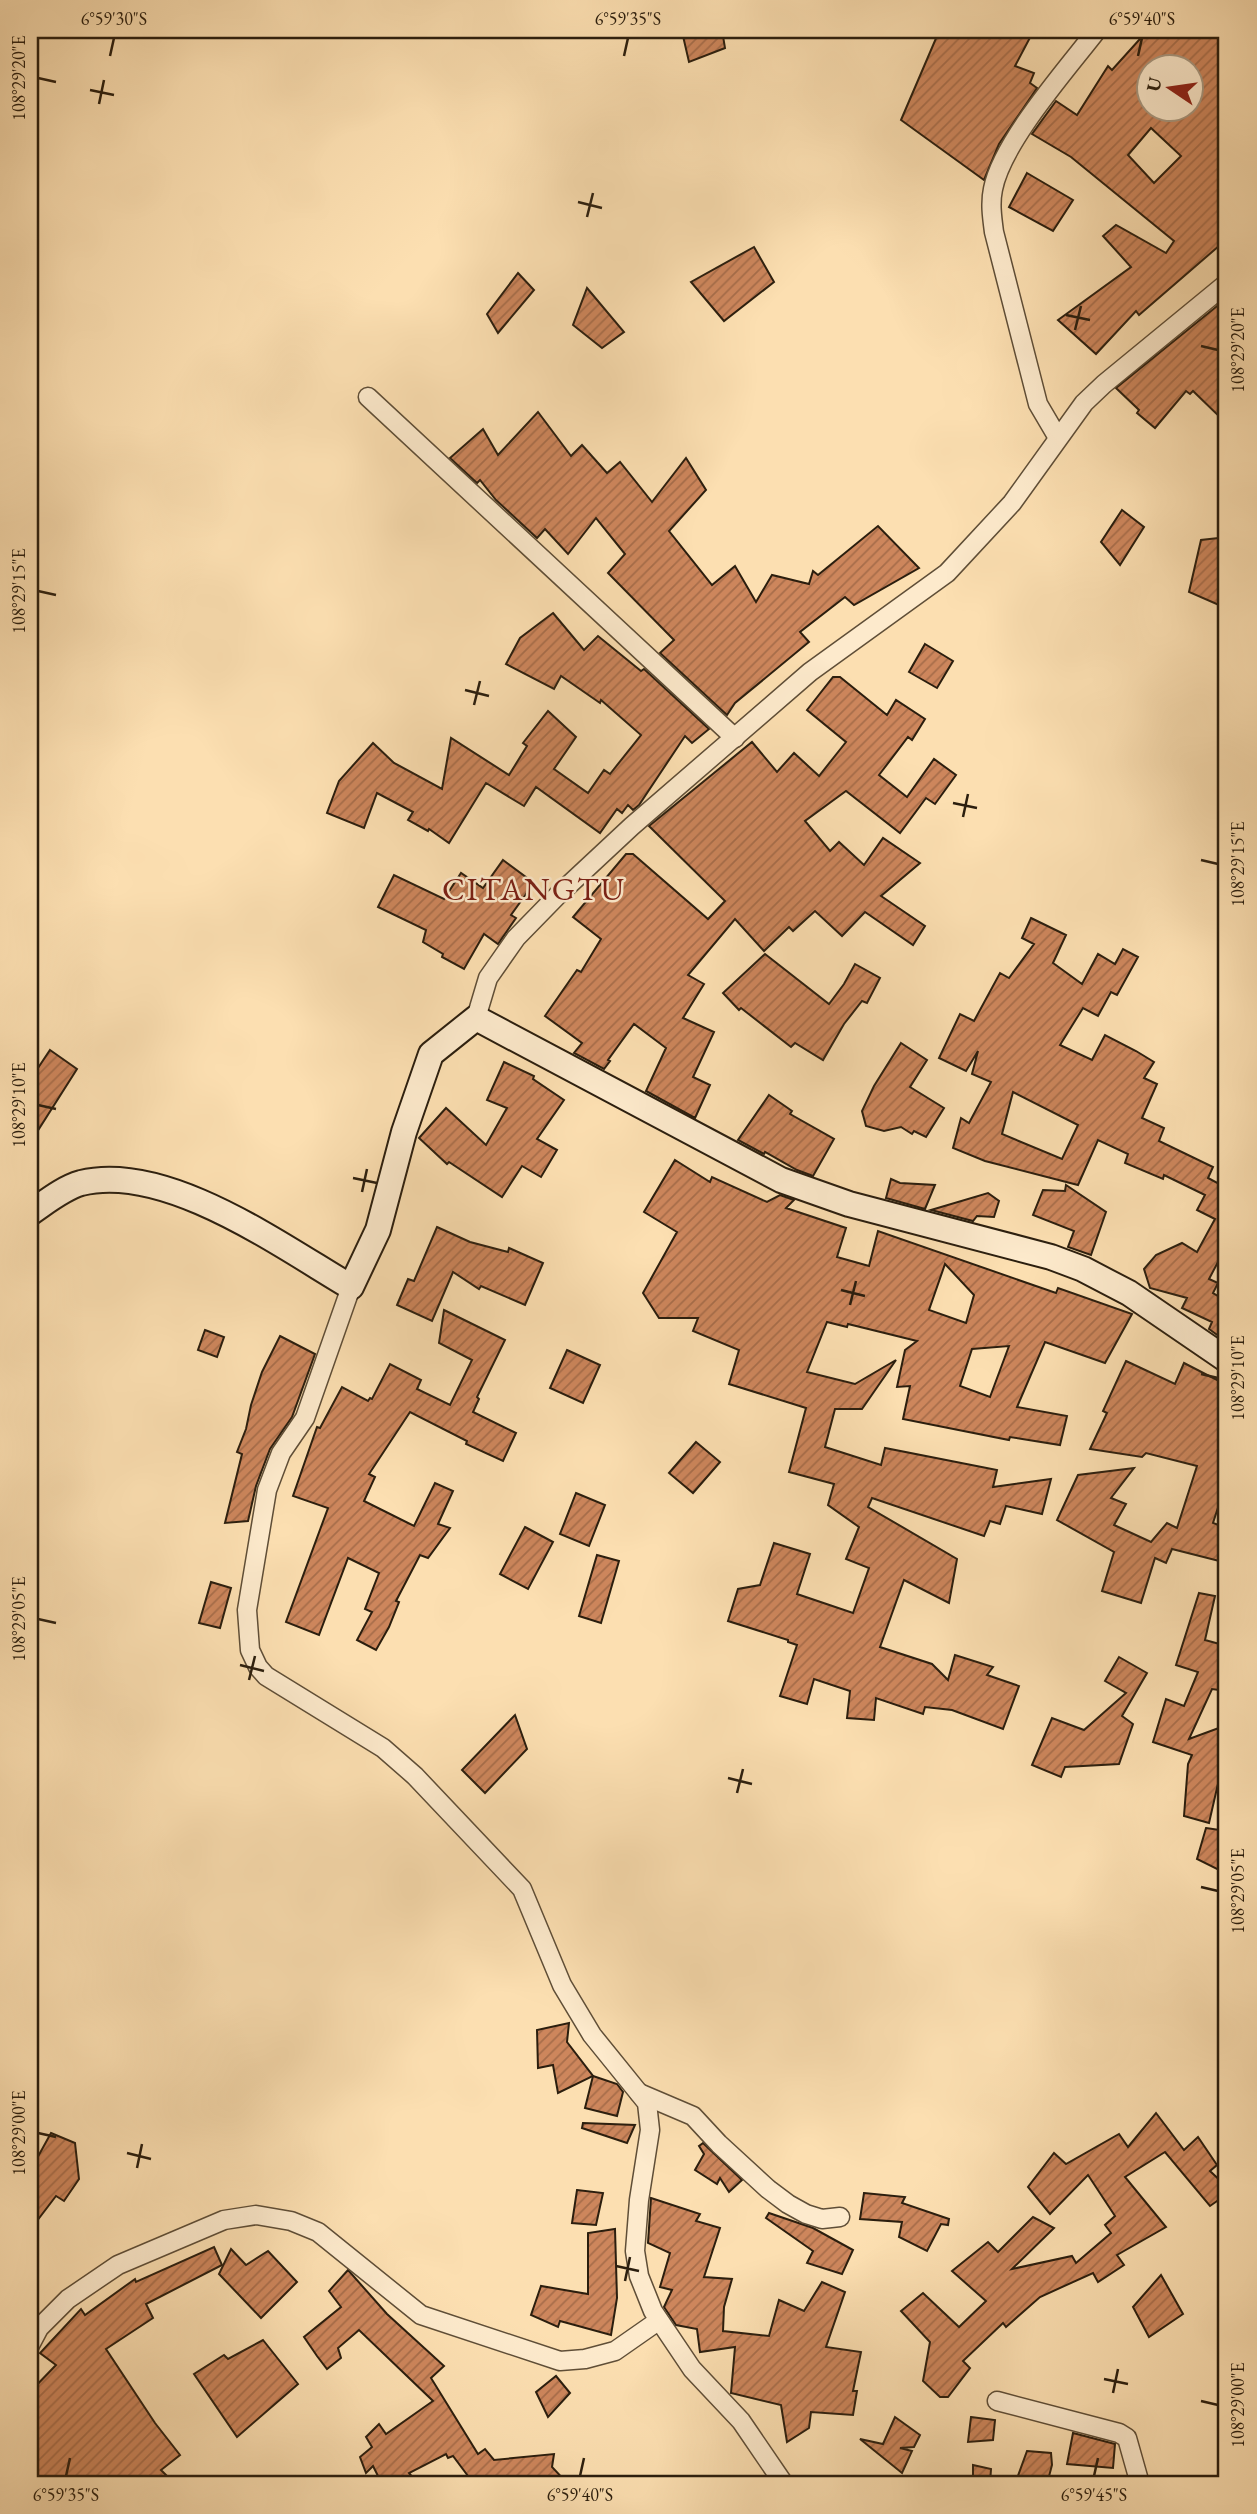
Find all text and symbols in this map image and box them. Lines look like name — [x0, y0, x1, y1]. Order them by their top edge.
text: 6°59'30"S — [81, 7, 147, 30]
text: 6°59'35"S — [595, 7, 661, 30]
text: 6°59'40"S — [1109, 7, 1175, 30]
text: 108°29'20"E — [7, 35, 30, 121]
north arrow — [1134, 52, 1204, 122]
text: U — [1140, 75, 1168, 94]
text: 108°29'20"E — [1226, 307, 1249, 393]
text: 108°29'15"E — [7, 548, 30, 634]
text: 108°29'15"E — [1226, 821, 1249, 907]
district label: CITANGTU — [442, 868, 626, 910]
text: 108°29'10"E — [7, 1062, 30, 1148]
text: 108°29'10"E — [1226, 1335, 1249, 1421]
text: 108°29'05"E — [7, 1576, 30, 1662]
text: 108°29'05"E — [1226, 1848, 1249, 1934]
text: 108°29'00"E — [7, 2090, 30, 2176]
text: 108°29'00"E — [1226, 2362, 1249, 2448]
text: 6°59'35"S — [33, 2483, 99, 2506]
text: 6°59'40"S — [547, 2483, 613, 2506]
text: 6°59'45"S — [1061, 2483, 1127, 2506]

